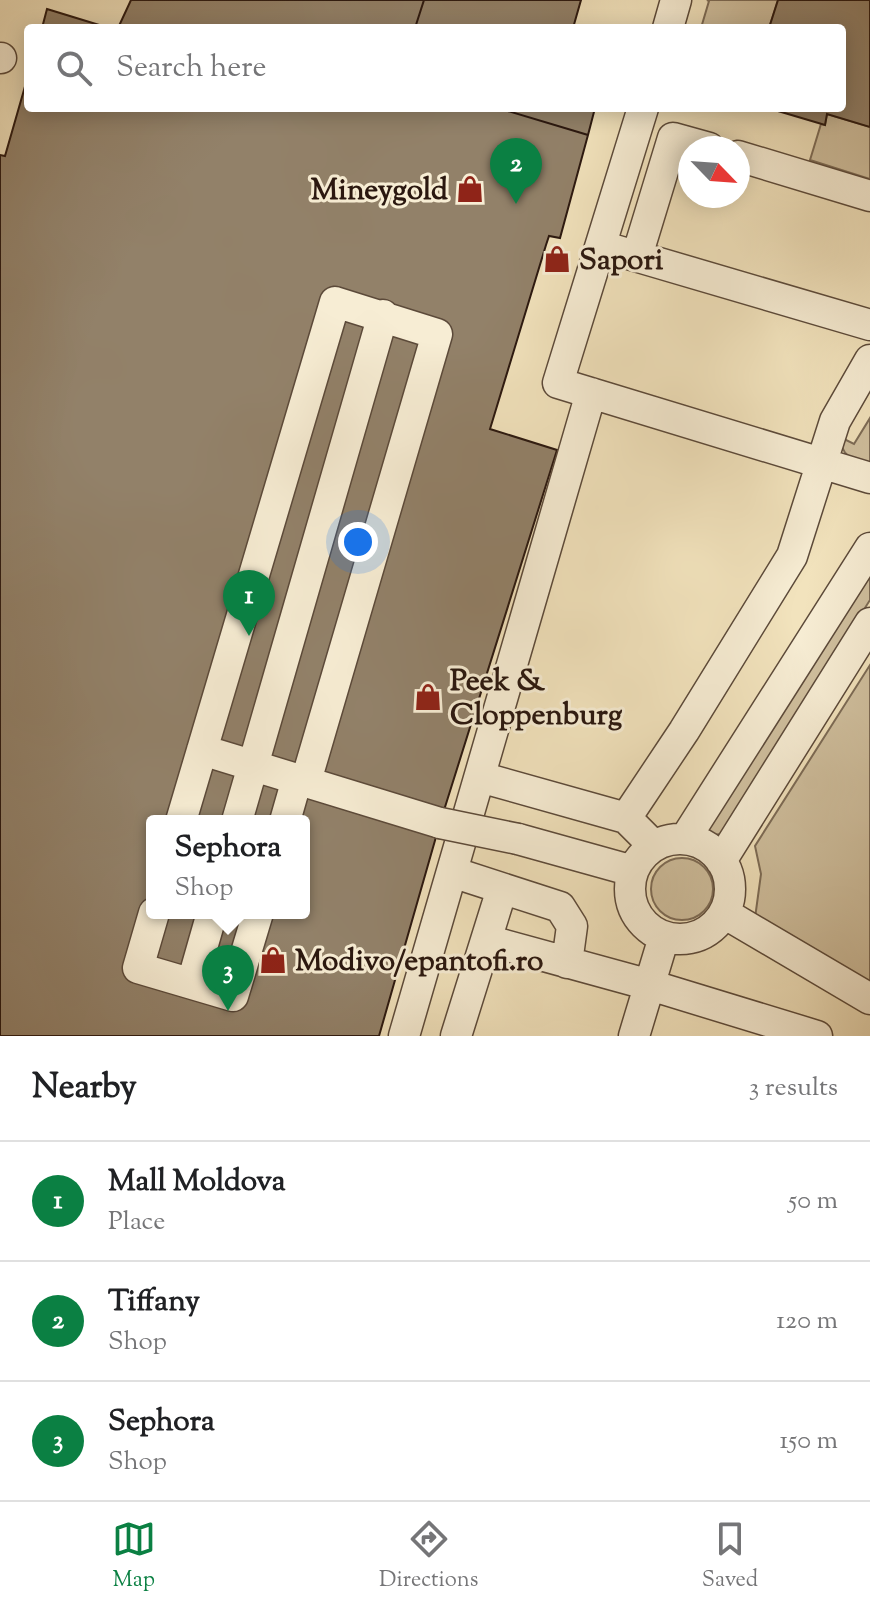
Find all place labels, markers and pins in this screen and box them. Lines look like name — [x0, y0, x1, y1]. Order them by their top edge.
pin: 2 — [490, 138, 542, 204]
place label: Mineygold — [311, 170, 448, 213]
shop icon: Mineygold — [455, 174, 485, 204]
place label: Sapori — [579, 240, 664, 283]
shop icon: Sapori — [542, 244, 572, 274]
pin: 1 — [223, 570, 275, 636]
place label: Peek & Cloppenburg — [450, 661, 623, 738]
shop icon: Peek & Cloppenburg — [413, 682, 443, 712]
place label: Modivo/epantofi.ro — [295, 941, 544, 984]
pin: 3 — [202, 945, 254, 1011]
shop icon: Modivo/epantofi.ro — [258, 945, 288, 975]

